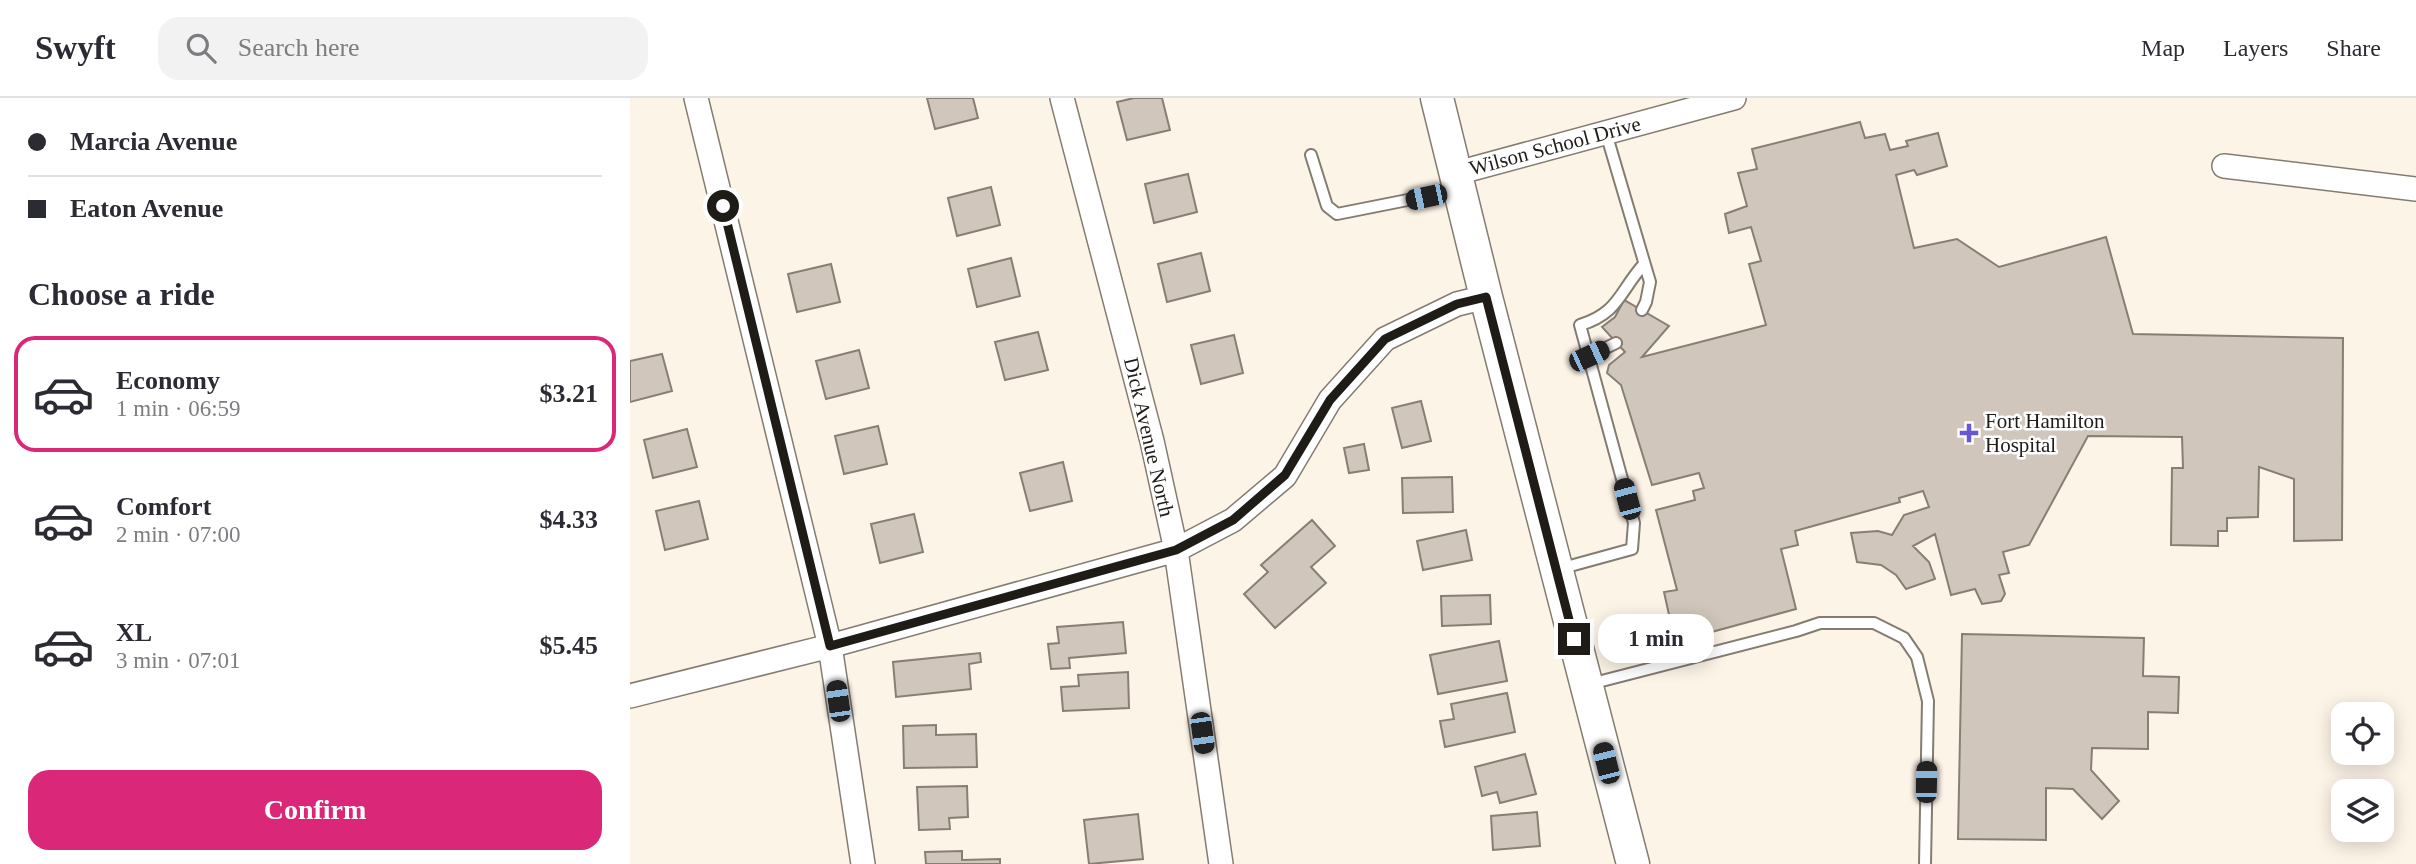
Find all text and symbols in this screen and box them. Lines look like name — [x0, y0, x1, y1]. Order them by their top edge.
search box — [158, 17, 648, 80]
icon: search — [182, 29, 220, 67]
text: Swyft — [35, 30, 116, 66]
text: Search here — [238, 33, 360, 62]
text: Map — [2141, 35, 2185, 61]
text: Layers — [2223, 35, 2288, 61]
text: Share — [2326, 35, 2381, 61]
street label: Wilson School Drive — [1467, 112, 1643, 180]
text: Marcia Avenue — [70, 127, 237, 156]
car — [1404, 182, 1449, 212]
route start — [707, 190, 739, 222]
text: Eaton Avenue — [70, 194, 223, 223]
text: Choose a ride — [28, 276, 215, 312]
car — [1566, 338, 1613, 374]
street label: Dick Avenue North — [1119, 355, 1179, 520]
icon: car — [32, 363, 95, 426]
text: Economy — [116, 366, 220, 395]
text: $3.21 — [540, 379, 598, 408]
text: 1 min · 06:59 — [116, 396, 241, 421]
place label: Fort Hamilton Hospital — [1985, 409, 2105, 457]
marker: Fort Hamilton Hospital — [1959, 423, 1979, 443]
car — [1612, 476, 1643, 522]
icon: car — [32, 489, 95, 552]
text: Comfort — [116, 492, 211, 521]
text: $4.33 — [540, 505, 598, 534]
text: 2 min · 07:00 — [116, 522, 241, 547]
callout: 1 min — [1598, 614, 1714, 664]
icon: car — [32, 615, 95, 678]
text: XL — [116, 618, 152, 647]
route end — [1558, 623, 1590, 655]
text: 1 min — [1628, 626, 1684, 651]
text: $5.45 — [540, 631, 598, 660]
text: 3 min · 07:01 — [116, 648, 241, 673]
car — [825, 679, 852, 723]
map controls — [2331, 702, 2394, 842]
button: locate — [2331, 702, 2394, 765]
car — [1189, 711, 1216, 755]
car — [1591, 740, 1622, 786]
car — [1916, 761, 1937, 803]
button: Confirm — [28, 770, 602, 850]
button: layers — [2331, 779, 2394, 842]

